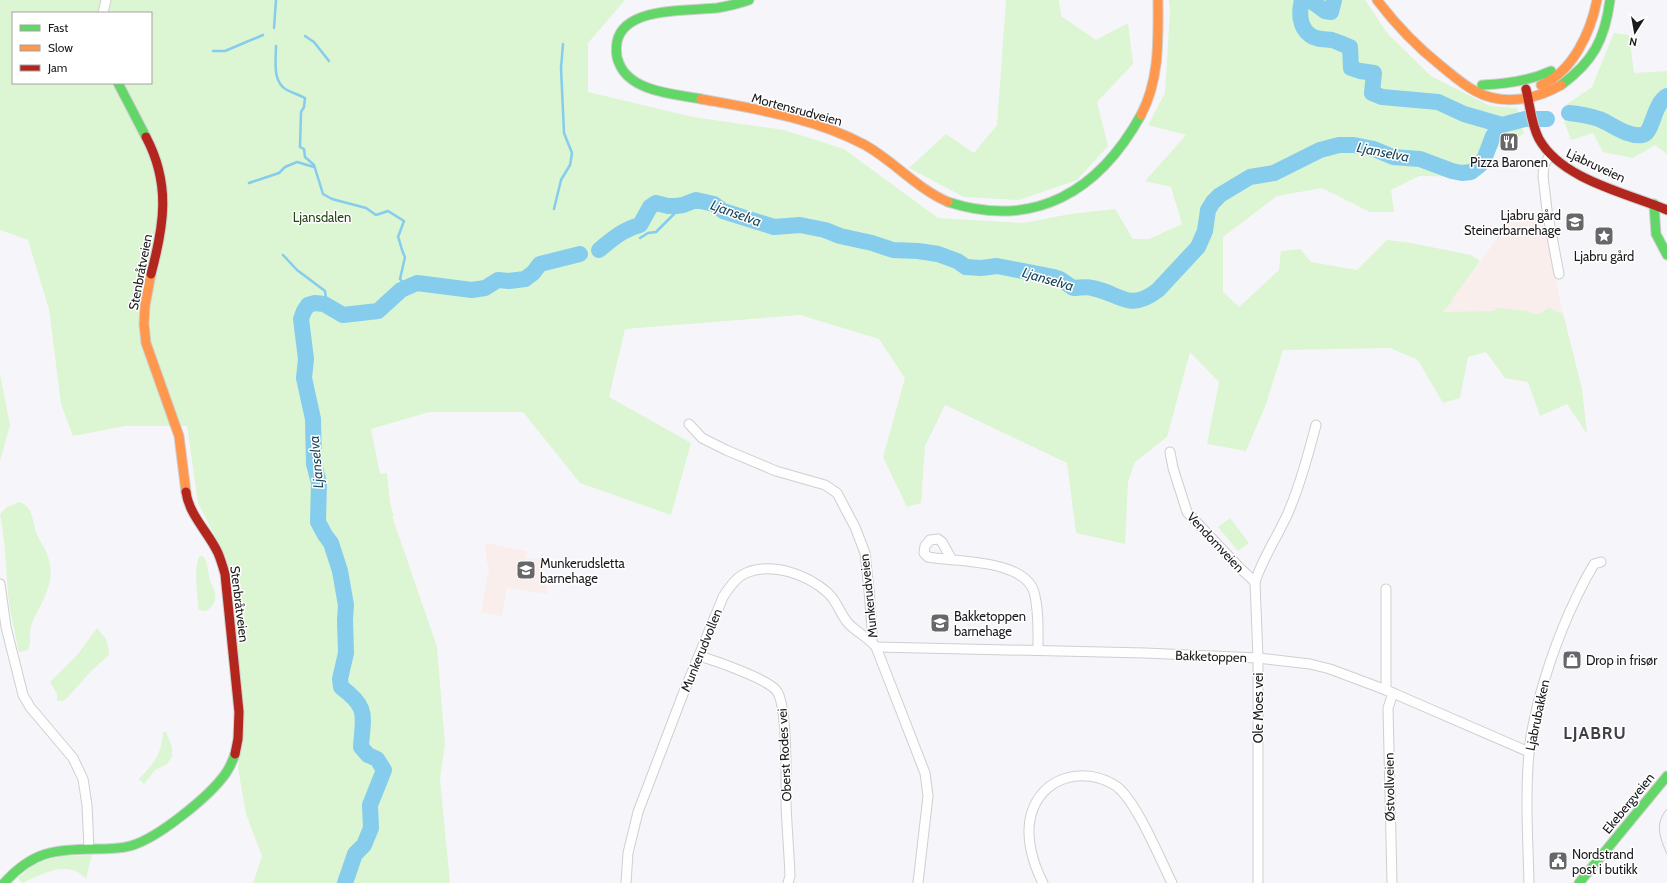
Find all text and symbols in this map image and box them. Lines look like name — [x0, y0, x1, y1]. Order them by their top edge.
legend — [12, 12, 152, 84]
north arrow — [1615, 12, 1655, 52]
text: Fast — [48, 20, 68, 35]
text: N — [1628, 34, 1638, 49]
text: Slow — [48, 40, 73, 55]
text: Jam — [47, 60, 67, 75]
street label: Mortensrudveien — [750, 89, 844, 129]
restaurant icon: Pizza Baronen — [1498, 131, 1520, 153]
water label: Ljanselva — [1355, 138, 1411, 166]
street label: Ljabruveien — [1564, 144, 1628, 187]
place label: Pizza Baronen — [1470, 154, 1548, 170]
water label: Ljanselva — [708, 195, 764, 231]
place label: Ljabru gård Steinerbarnehage — [1464, 207, 1561, 238]
park label: Ljansdalen — [293, 209, 351, 226]
school or university icon: Ljabru gård Steinerbarnehage — [1564, 211, 1586, 233]
place icon: Ljabru gård — [1593, 225, 1615, 247]
street label: Stenbråtveien — [125, 233, 155, 311]
place label: Ljabru gård — [1574, 248, 1634, 265]
water label: Ljanselva — [1020, 263, 1076, 295]
water label: Ljanselva — [305, 435, 327, 489]
street label: Vendomveien — [1184, 509, 1248, 575]
street label: Munkerudveien — [856, 553, 880, 639]
place label: Munkerudsletta barnehage — [540, 555, 626, 586]
school or university icon: Munkerudsletta barnehage — [515, 559, 537, 581]
street label: Stenbråtveien — [227, 565, 253, 643]
street label: Munkerudvollen — [677, 606, 725, 694]
place label: Bakketoppen barnehage — [954, 608, 1026, 639]
school or university icon: Bakketoppen barnehage — [929, 612, 951, 634]
street label: Bakketoppen — [1175, 647, 1247, 665]
shop icon: Drop in frisør — [1561, 649, 1583, 671]
place label: Drop in frisør — [1586, 652, 1658, 668]
street label: Ole Moes vei — [1250, 673, 1266, 743]
street label: Ljabrubakken — [1522, 678, 1553, 752]
street label: Oberst Rodes vei — [774, 708, 794, 802]
district label: LJABRU — [1563, 723, 1627, 743]
street label: Østvollveien — [1380, 752, 1398, 822]
street label: Ekebergveien — [1599, 769, 1657, 837]
place label: Nordstrand post i butikk — [1572, 846, 1638, 877]
public building icon: Nordstrand post i butikk — [1547, 850, 1569, 872]

